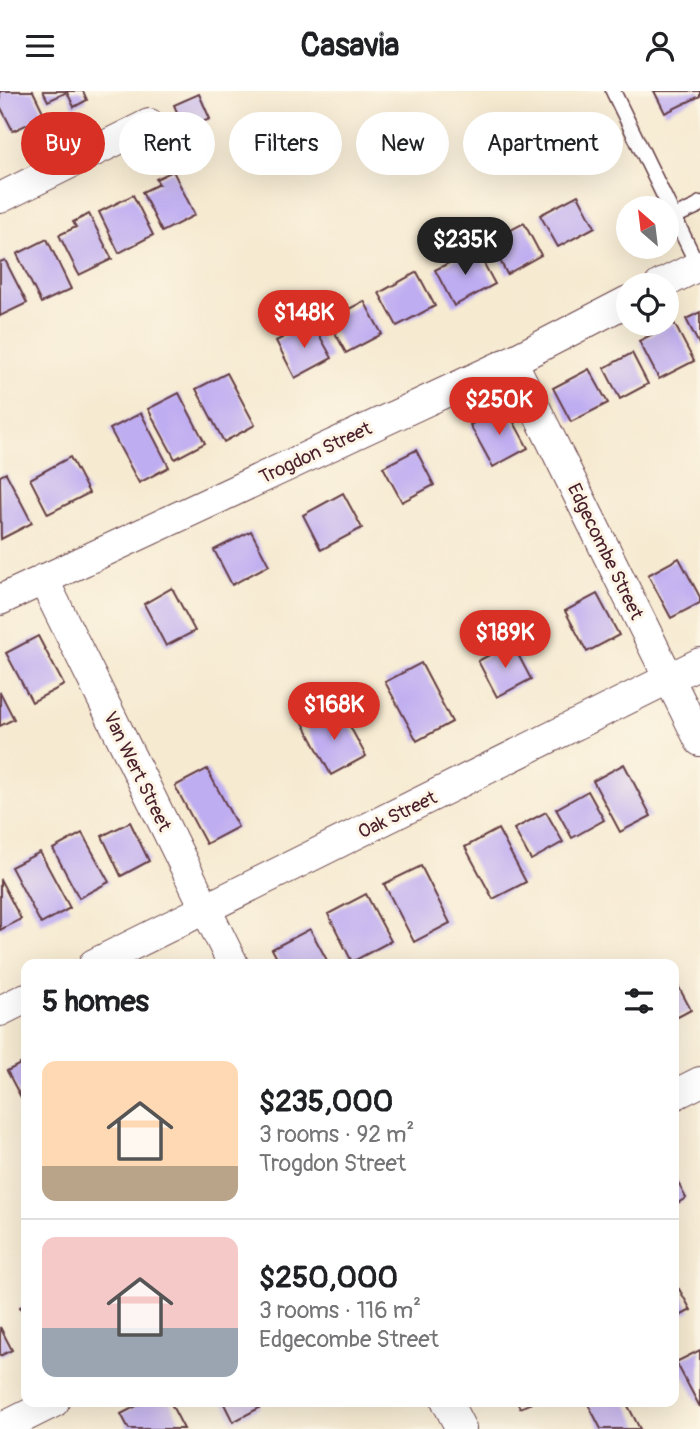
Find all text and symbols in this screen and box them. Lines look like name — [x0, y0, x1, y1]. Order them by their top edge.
text: Casavia — [301, 26, 399, 66]
icon: menu — [21, 27, 59, 65]
icon: person — [641, 27, 679, 65]
chip: Buy — [21, 112, 105, 175]
chip: Rent — [119, 112, 215, 175]
chip: Filters — [229, 112, 342, 175]
chip: New — [356, 112, 449, 175]
chip: Apartment — [463, 112, 623, 175]
north arrow — [616, 196, 679, 259]
map controls — [616, 196, 679, 336]
pin: $235K — [416, 218, 514, 277]
text: $235K — [433, 225, 497, 254]
button: locate — [616, 273, 679, 336]
pin: $148K — [255, 291, 353, 350]
text: $148K — [274, 298, 334, 327]
pin: $250K — [450, 377, 548, 437]
text: $250K — [465, 385, 533, 414]
street label: Trogdon Street — [255, 416, 376, 489]
street label: Edgecombe Street — [562, 479, 649, 624]
pin: $189K — [456, 611, 554, 670]
text: $189K — [476, 618, 534, 647]
pin: $168K — [285, 683, 383, 742]
text: $168K — [304, 690, 364, 719]
street label: Van Wert Street — [98, 708, 177, 836]
street label: Oak Street — [354, 785, 441, 844]
icon: filters — [620, 982, 658, 1020]
text: 5 homes — [42, 983, 149, 1020]
text: $235,000 — [259, 1083, 393, 1120]
icon: home — [98, 1089, 182, 1173]
text: 3 rooms · 92 m² — [259, 1120, 414, 1149]
text: Trogdon Street — [259, 1149, 406, 1178]
text: $250,000 — [259, 1259, 398, 1296]
icon: home — [98, 1265, 182, 1349]
text: 3 rooms · 116 m² — [259, 1296, 421, 1325]
text: Edgecombe Street — [259, 1325, 439, 1354]

